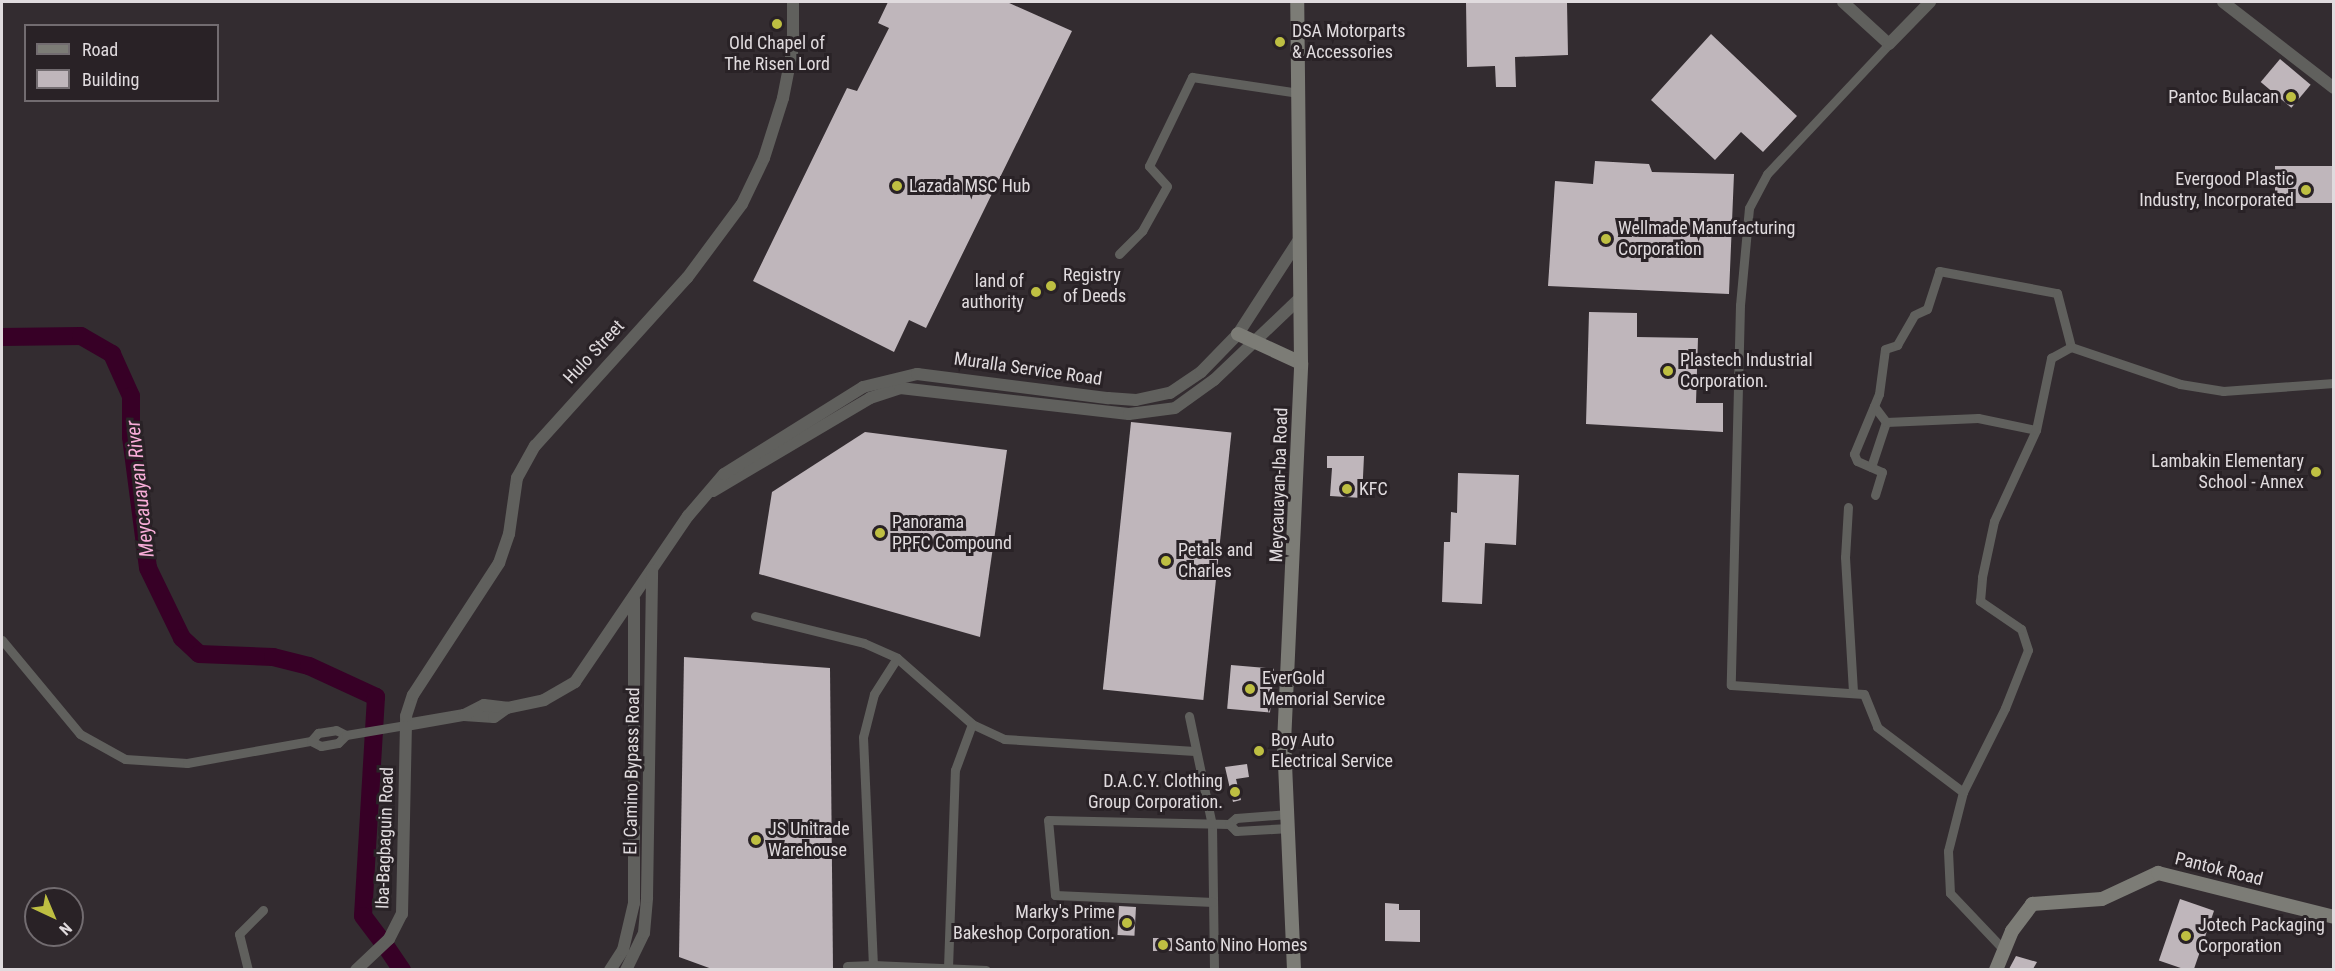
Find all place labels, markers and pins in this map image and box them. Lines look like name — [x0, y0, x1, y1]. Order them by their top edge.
marker: Old Chapel of The Risen Lord — [770, 17, 784, 31]
place label: DSA Motorparts & Accessories — [1292, 21, 1405, 63]
place label: Old Chapel of The Risen Lord — [724, 33, 830, 76]
marker: DSA Motorparts & Accessories — [1273, 35, 1287, 49]
place label: Pantoc Bulacan — [2168, 86, 2279, 108]
marker: Pantoc Bulacan — [2284, 90, 2298, 104]
place label: Evergood Plastic Industry, Incorporated — [2139, 169, 2294, 212]
place label: Lazada MSC Hub — [909, 175, 1030, 197]
marker: Lazada MSC Hub — [890, 179, 904, 193]
marker: Evergood Plastic Industry, Incorporated — [2299, 183, 2313, 197]
place label: Wellmade Manufacturing Corporation — [1618, 218, 1795, 260]
marker: Wellmade Manufacturing Corporation — [1599, 232, 1613, 246]
place label: Registry of Deeds — [1063, 265, 1126, 308]
place label: land of authority — [961, 271, 1024, 314]
marker: Registry of Deeds — [1044, 279, 1058, 293]
marker: land of authority — [1029, 285, 1043, 299]
place label: Plastech Industrial Corporation. — [1680, 350, 1813, 392]
marker: Plastech Industrial Corporation. — [1661, 364, 1675, 378]
place label: Lambakin Elementary School - Annex — [2151, 451, 2304, 494]
marker: Lambakin Elementary School - Annex — [2309, 465, 2323, 479]
place label: KFC — [1359, 478, 1388, 500]
marker: KFC — [1340, 482, 1354, 496]
place label: Panorama PPFC Compound — [892, 512, 1012, 554]
marker: Panorama PPFC Compound — [873, 526, 887, 540]
place label: Petals and Charles — [1178, 540, 1253, 582]
marker: Petals and Charles — [1159, 554, 1173, 568]
place label: EverGold Memorial Service — [1262, 668, 1385, 710]
marker: EverGold Memorial Service — [1243, 682, 1257, 696]
place label: Boy Auto Electrical Service — [1271, 730, 1393, 772]
marker: Boy Auto Electrical Service — [1252, 744, 1266, 758]
place label: D.A.C.Y. Clothing Group Corporation. — [1088, 771, 1223, 814]
marker: D.A.C.Y. Clothing Group Corporation. — [1228, 785, 1242, 799]
place label: JS Unitrade Warehouse — [768, 819, 850, 862]
marker: JS Unitrade Warehouse — [749, 833, 763, 847]
place label: Marky's Prime Bakeshop Corporation. — [953, 902, 1115, 944]
place label: Jotech Packaging Corporation — [2198, 915, 2325, 958]
marker: Marky's Prime Bakeshop Corporation. — [1120, 916, 1134, 930]
marker: Jotech Packaging Corporation — [2179, 929, 2193, 943]
place label: Santo Nino Homes — [1175, 934, 1308, 956]
marker: Santo Nino Homes — [1156, 938, 1170, 952]

